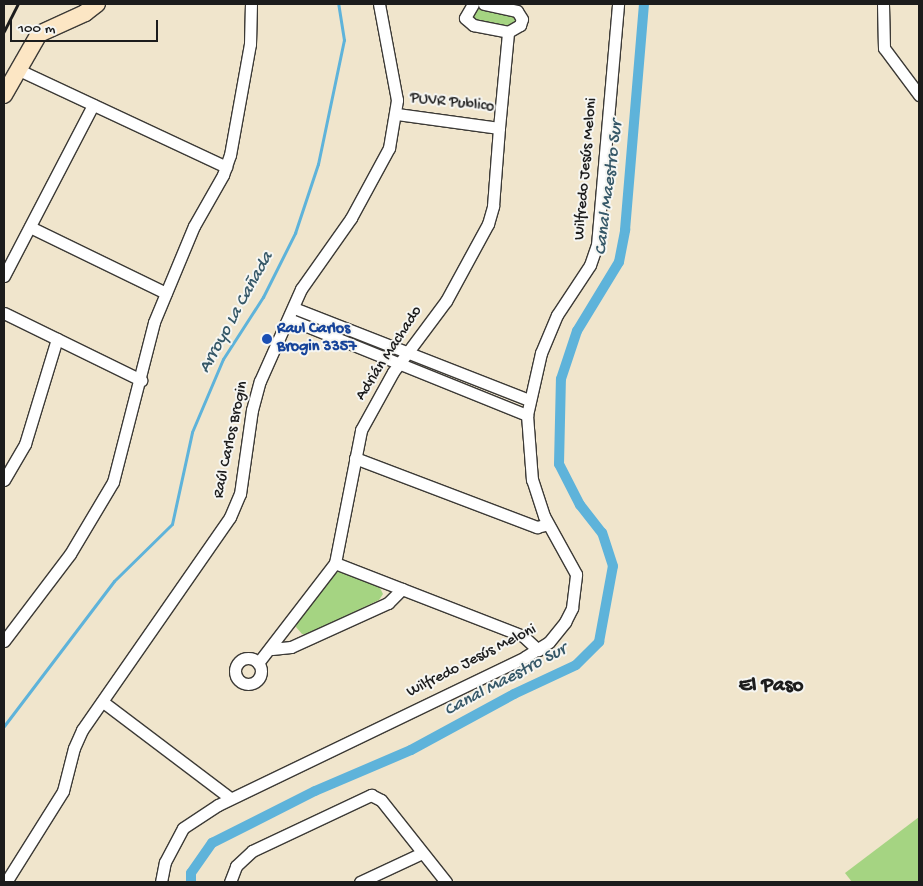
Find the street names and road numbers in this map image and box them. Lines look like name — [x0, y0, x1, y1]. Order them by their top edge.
street label: PUVR Publico — [409, 90, 495, 118]
street label: Wilfredo Jesús Meloni — [571, 97, 603, 241]
street label: Adrián Machado — [352, 303, 428, 405]
street label: Raúl Carlos Brogin — [210, 380, 254, 500]
street label: Wilfredo Jesús Meloni — [404, 621, 540, 703]

